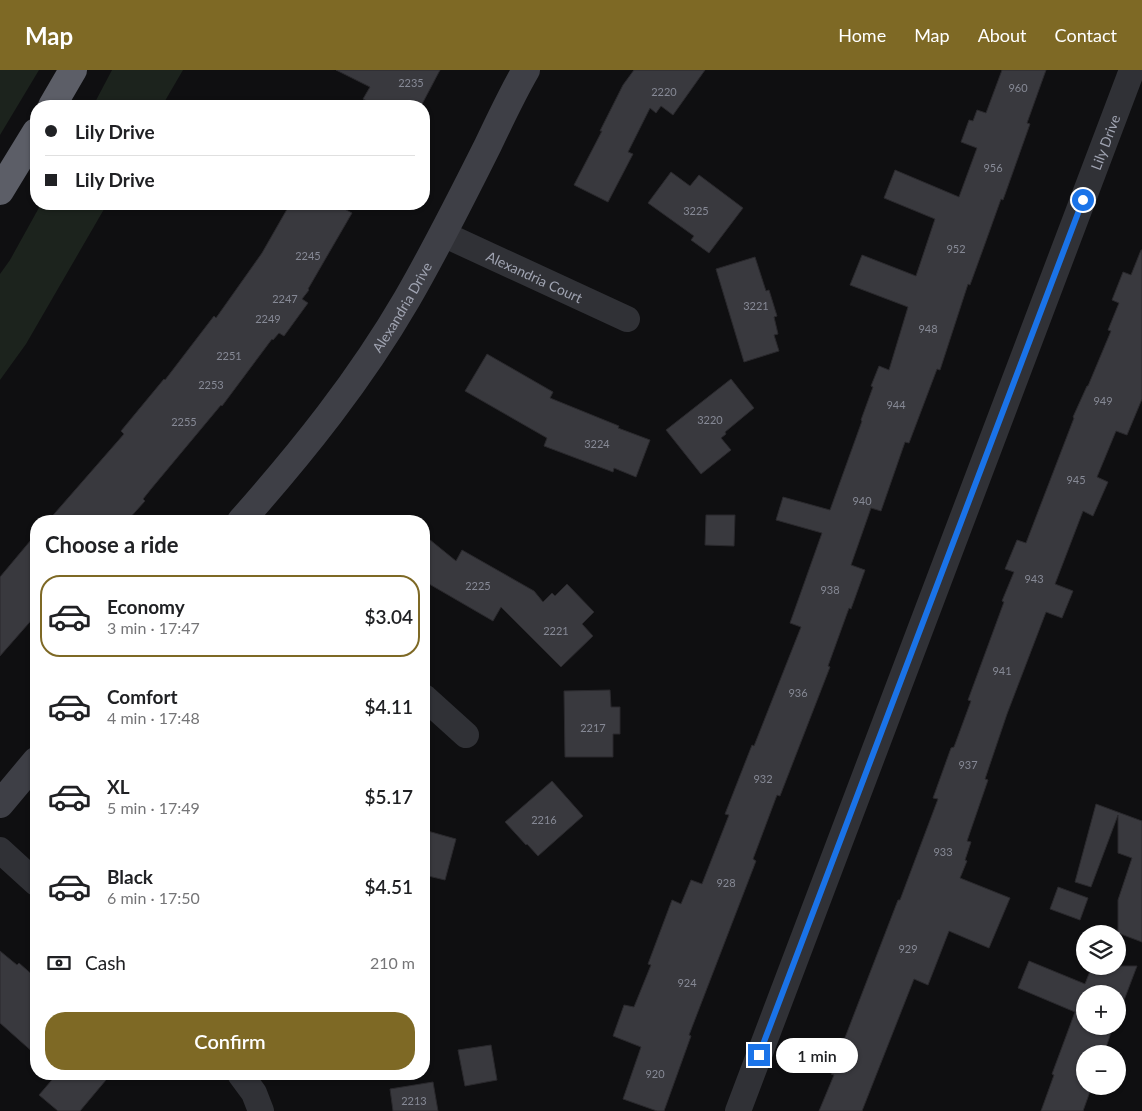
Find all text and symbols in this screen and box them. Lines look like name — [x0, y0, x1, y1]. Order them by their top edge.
text: Map — [25, 21, 73, 50]
text: Home — [838, 24, 886, 46]
text: Map — [914, 24, 950, 46]
text: About — [978, 24, 1027, 46]
text: Contact — [1055, 24, 1117, 46]
house number: 2235 — [398, 76, 424, 89]
house number: 960 — [1008, 81, 1028, 94]
house number: 2220 — [651, 85, 677, 98]
street label: Lily Drive — [1087, 112, 1123, 172]
text: Lily Drive — [75, 120, 155, 143]
house number: 956 — [983, 161, 1003, 174]
text: Lily Drive — [75, 168, 155, 191]
route start — [1072, 189, 1094, 211]
house number: 3225 — [683, 204, 709, 217]
house number: 952 — [946, 242, 966, 255]
street label: Alexandria Court — [484, 247, 585, 306]
house number: 2245 — [295, 249, 321, 262]
street label: Alexandria Drive — [368, 259, 435, 355]
house number: 2247 — [272, 292, 298, 305]
house number: 3221 — [743, 299, 769, 312]
house number: 2249 — [255, 312, 281, 325]
house number: 948 — [918, 322, 938, 335]
house number: 2251 — [216, 349, 242, 362]
house number: 2253 — [198, 378, 224, 391]
house number: 949 — [1093, 394, 1113, 407]
house number: 944 — [886, 398, 906, 411]
house number: 3220 — [697, 413, 723, 426]
house number: 2255 — [171, 415, 197, 428]
house number: 3224 — [584, 437, 610, 450]
house number: 945 — [1066, 473, 1086, 486]
house number: 940 — [852, 494, 872, 507]
text: Choose a ride — [45, 531, 179, 558]
house number: 943 — [1024, 572, 1044, 585]
house number: 2225 — [465, 579, 491, 592]
house number: 938 — [820, 583, 840, 596]
icon: car — [47, 594, 92, 639]
text: Economy — [107, 595, 185, 618]
text: $3.04 — [364, 605, 413, 628]
text: 3 min · 17:47 — [107, 618, 200, 637]
house number: 2221 — [543, 624, 569, 637]
house number: 941 — [992, 664, 1012, 677]
icon: car — [47, 684, 92, 729]
text: Comfort — [107, 685, 178, 708]
house number: 936 — [788, 686, 808, 699]
text: $4.11 — [364, 695, 413, 718]
text: 4 min · 17:48 — [107, 708, 200, 727]
house number: 2217 — [580, 721, 606, 734]
house number: 937 — [958, 758, 978, 771]
house number: 932 — [753, 772, 773, 785]
icon: car — [47, 774, 92, 819]
text: XL — [107, 775, 130, 798]
text: $5.17 — [364, 785, 413, 808]
text: 5 min · 17:49 — [107, 798, 200, 817]
house number: 2216 — [531, 813, 557, 826]
house number: 933 — [933, 845, 953, 858]
icon: car — [47, 864, 92, 909]
text: Black — [107, 865, 153, 888]
text: $4.51 — [364, 875, 413, 898]
house number: 928 — [716, 876, 736, 889]
text: 6 min · 17:50 — [107, 888, 200, 907]
map controls — [1076, 925, 1126, 1095]
button: layers — [1076, 925, 1126, 975]
house number: 929 — [898, 942, 918, 955]
icon: cash — [45, 949, 73, 977]
text: Cash — [85, 951, 126, 974]
text: 210 m — [370, 953, 415, 972]
house number: 924 — [677, 976, 697, 989]
button: + — [1076, 985, 1126, 1035]
button: Confirm — [45, 1012, 415, 1070]
callout: 1 min — [776, 1038, 859, 1072]
route end — [748, 1044, 770, 1066]
button: − — [1076, 1045, 1126, 1095]
text: 1 min — [797, 1046, 837, 1065]
house number: 920 — [645, 1067, 665, 1080]
house number: 2213 — [401, 1094, 427, 1107]

